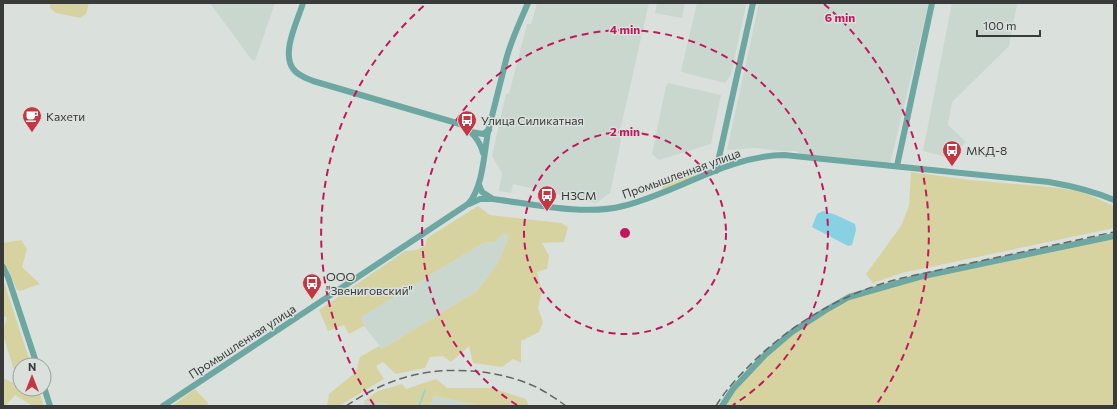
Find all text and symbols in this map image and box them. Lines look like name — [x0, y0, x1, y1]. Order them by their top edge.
text: 6 min — [825, 10, 855, 24]
scale bar — [977, 12, 1040, 38]
text: 100 m — [983, 18, 1017, 32]
text: 4 min — [610, 22, 640, 36]
cafe icon: Кахети — [21, 105, 43, 133]
place label: Кахети — [46, 109, 85, 123]
bus stop icon: Улица Силикатная — [456, 109, 478, 137]
place label: Улица Силикатная — [481, 113, 584, 127]
text: 2 min — [610, 124, 640, 138]
bus stop icon: МКД-8 — [941, 139, 963, 167]
place label: МКД-8 — [966, 143, 1007, 157]
street label: Промышленная улица — [620, 145, 742, 201]
bus stop icon: НЗСМ — [536, 184, 558, 212]
place label: НЗСМ — [561, 188, 597, 202]
centre of rings — [618, 226, 632, 240]
place label: ООО "Звениговский" — [326, 269, 413, 297]
bus stop icon: ООО "Звениговский" — [301, 272, 323, 300]
street label: Промышленная улица — [186, 301, 298, 381]
north arrow — [12, 357, 52, 397]
text: N — [28, 360, 36, 373]

